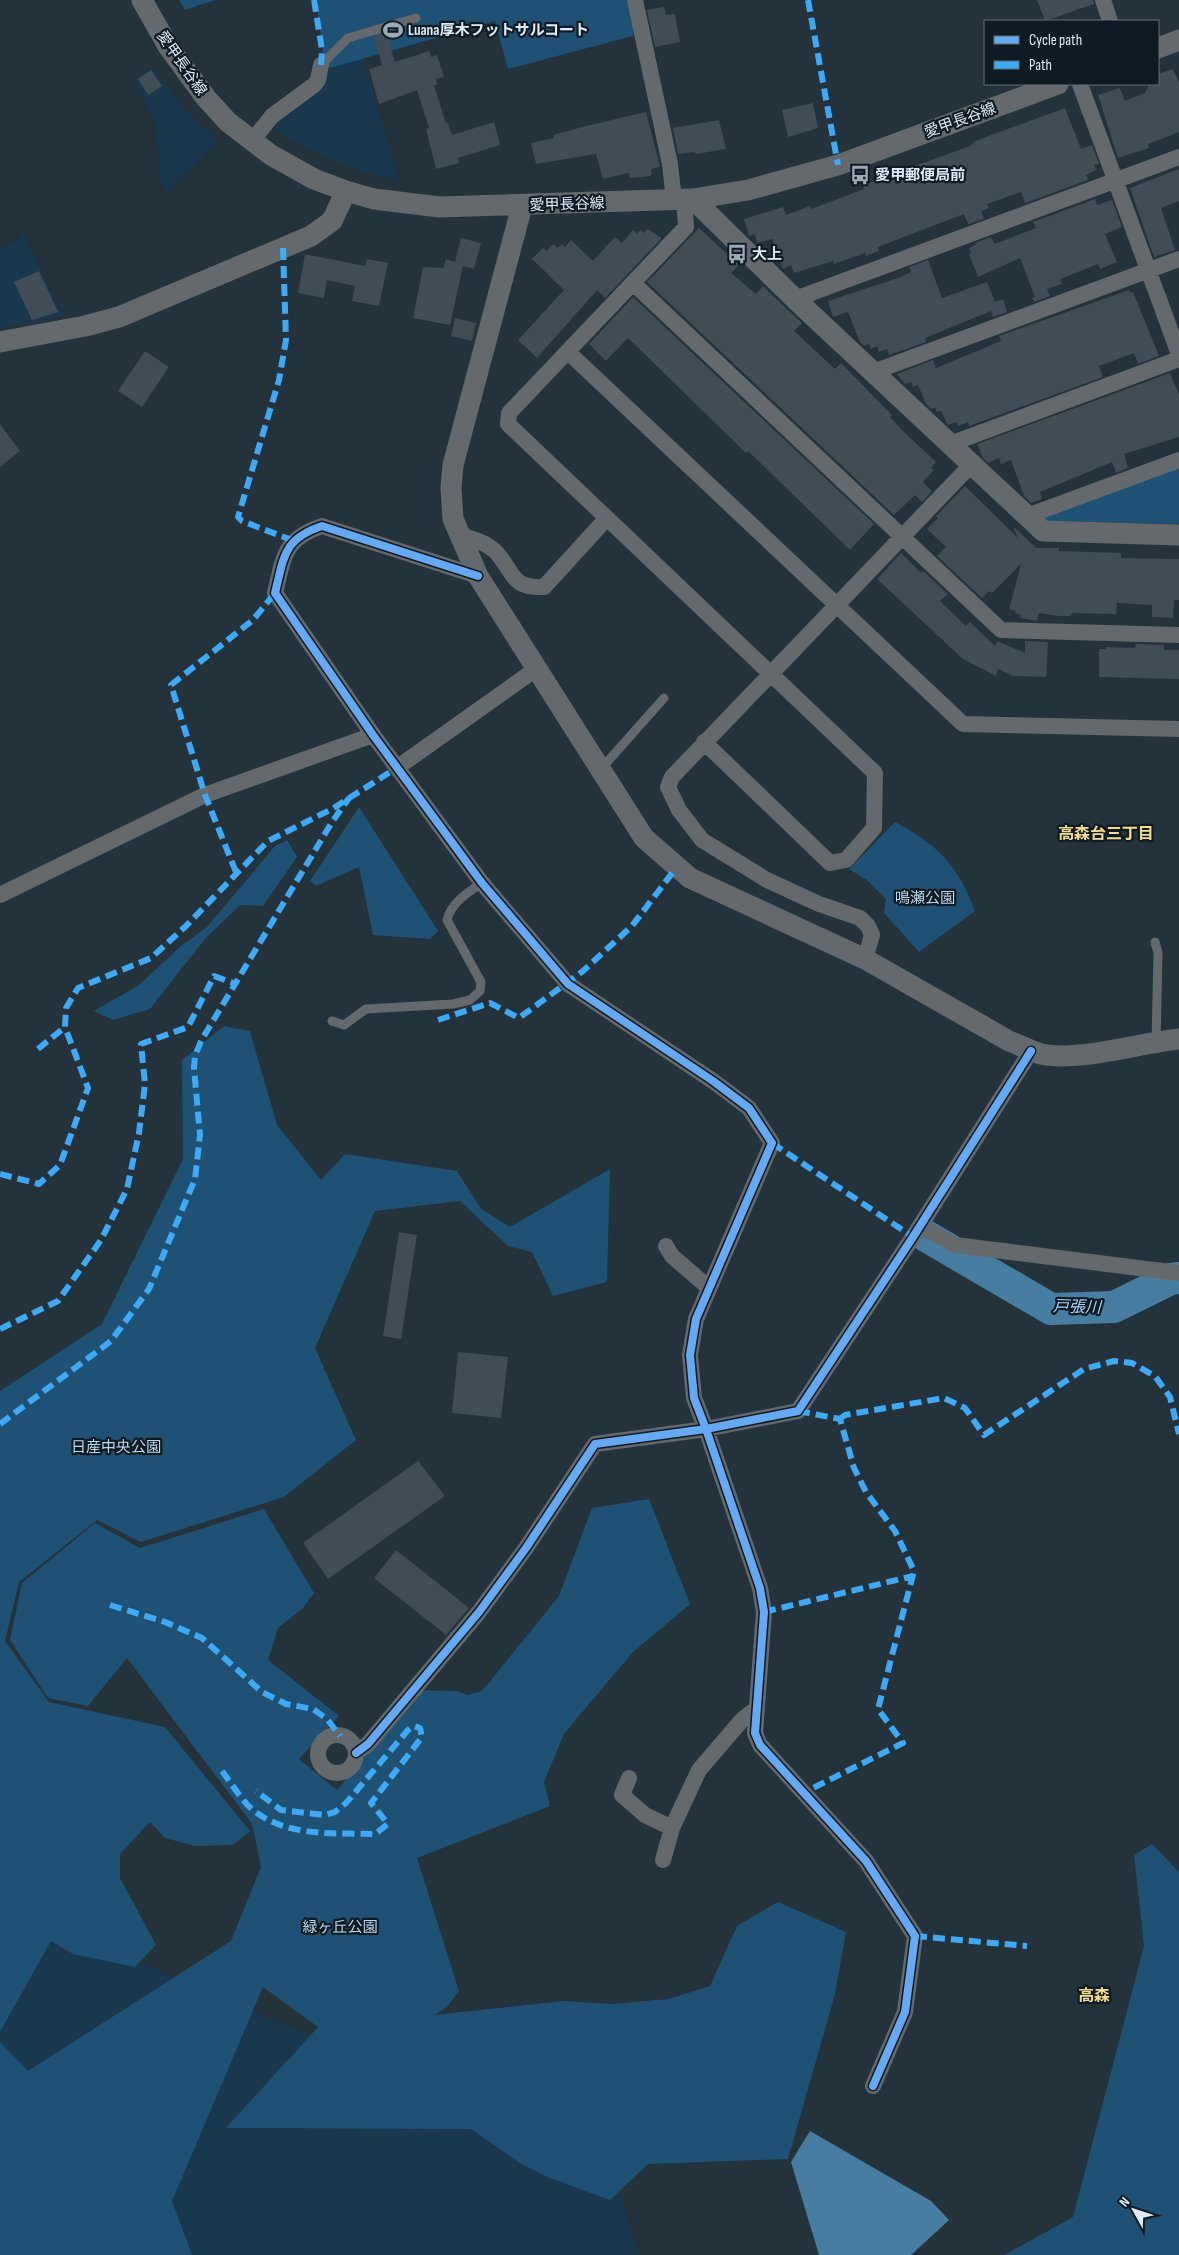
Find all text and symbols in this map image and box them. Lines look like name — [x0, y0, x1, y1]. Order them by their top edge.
sports icon: Luana厚木フットサルコート — [382, 19, 404, 41]
legend — [984, 20, 1159, 85]
place label: Luana厚木フットサルコート — [408, 21, 589, 40]
street label: 愛甲長谷線 — [152, 27, 211, 99]
text: Cycle path — [1029, 31, 1082, 50]
text: Path — [1029, 56, 1052, 75]
street label: 愛甲長谷線 — [922, 99, 999, 142]
bus stop icon: 愛甲郵便局前 — [849, 164, 871, 186]
place label: 愛甲郵便局前 — [875, 166, 965, 185]
street label: 愛甲長谷線 — [529, 194, 605, 215]
bus stop icon: 大上 — [726, 243, 748, 265]
place label: 大上 — [752, 245, 782, 264]
district label: 高森台三丁目 — [1058, 825, 1154, 844]
park label: 鳴瀬公園 — [895, 889, 955, 908]
water label: 戸張川 — [1053, 1297, 1103, 1318]
park label: 日産中央公園 — [71, 1438, 161, 1457]
park label: 緑ヶ丘公園 — [302, 1918, 378, 1937]
district label: 高森 — [1078, 1987, 1110, 2006]
north arrow — [1109, 2185, 1159, 2235]
text: N — [1116, 2194, 1133, 2210]

